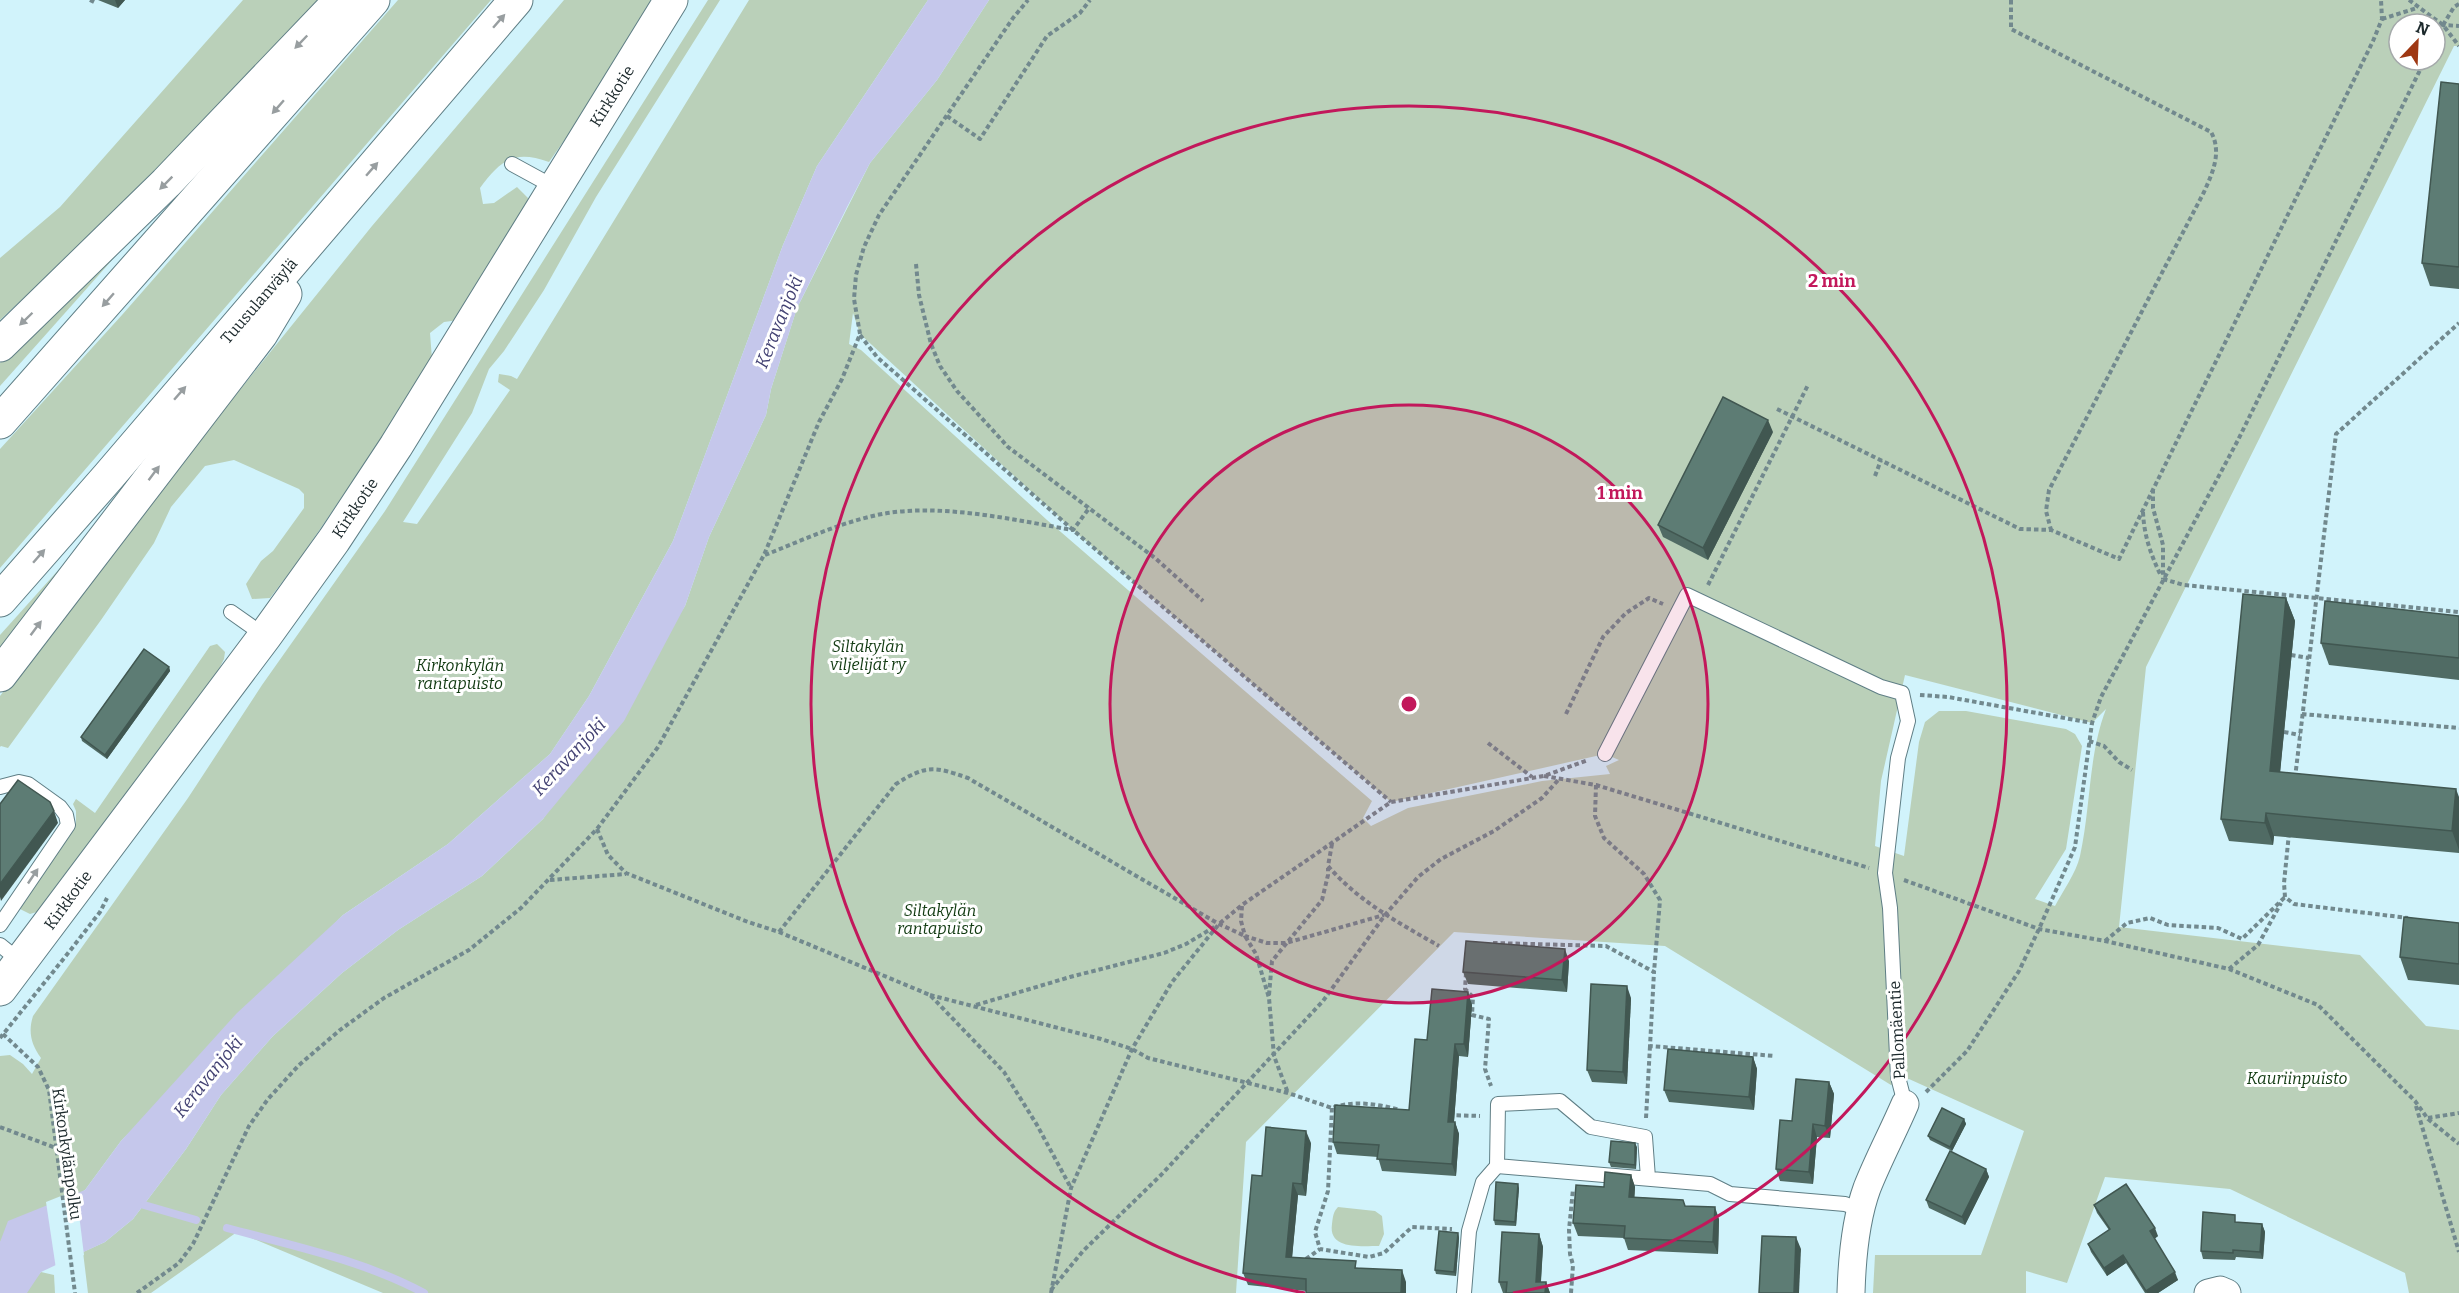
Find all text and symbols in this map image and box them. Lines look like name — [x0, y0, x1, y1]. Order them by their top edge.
north arrow — [2387, 12, 2447, 72]
one-way arrow — [492, 14, 505, 29]
text: N — [2413, 17, 2432, 40]
one-way arrow — [294, 35, 308, 49]
street label: Kirkkotie — [586, 62, 638, 130]
one-way arrow — [272, 99, 285, 114]
one-way arrow — [365, 162, 378, 177]
one-way arrow — [159, 176, 173, 190]
street label: Tuusulanväylä — [217, 254, 301, 348]
text: 2 min — [1808, 270, 1856, 292]
water label: Keravanjoki — [751, 273, 807, 371]
one-way arrow — [102, 292, 115, 307]
one-way arrow — [20, 312, 34, 326]
one-way arrow — [173, 386, 186, 401]
one-way arrow — [148, 466, 160, 481]
street label: Kirkkotie — [328, 474, 382, 542]
text: 1 min — [1597, 482, 1643, 504]
one-way arrow — [32, 549, 45, 564]
one-way arrow — [29, 620, 42, 636]
park label: Siltakylän viljelijät ry — [830, 637, 907, 674]
park label: Kirkonkylän rantapuisto — [416, 656, 504, 693]
centre of rings — [1399, 694, 1419, 714]
water label: Keravanjoki — [528, 714, 610, 800]
street label: Kirkkotie — [40, 867, 96, 933]
one-way arrow — [27, 869, 39, 885]
park label: Siltakylän rantapuisto — [897, 901, 983, 938]
street label: Pallomäentie — [1885, 980, 1909, 1080]
water label: Keravanjoki — [169, 1032, 247, 1122]
park label: Kauriinpuisto — [2247, 1069, 2347, 1088]
street label: Kirkonkylänpolku — [48, 1087, 86, 1221]

